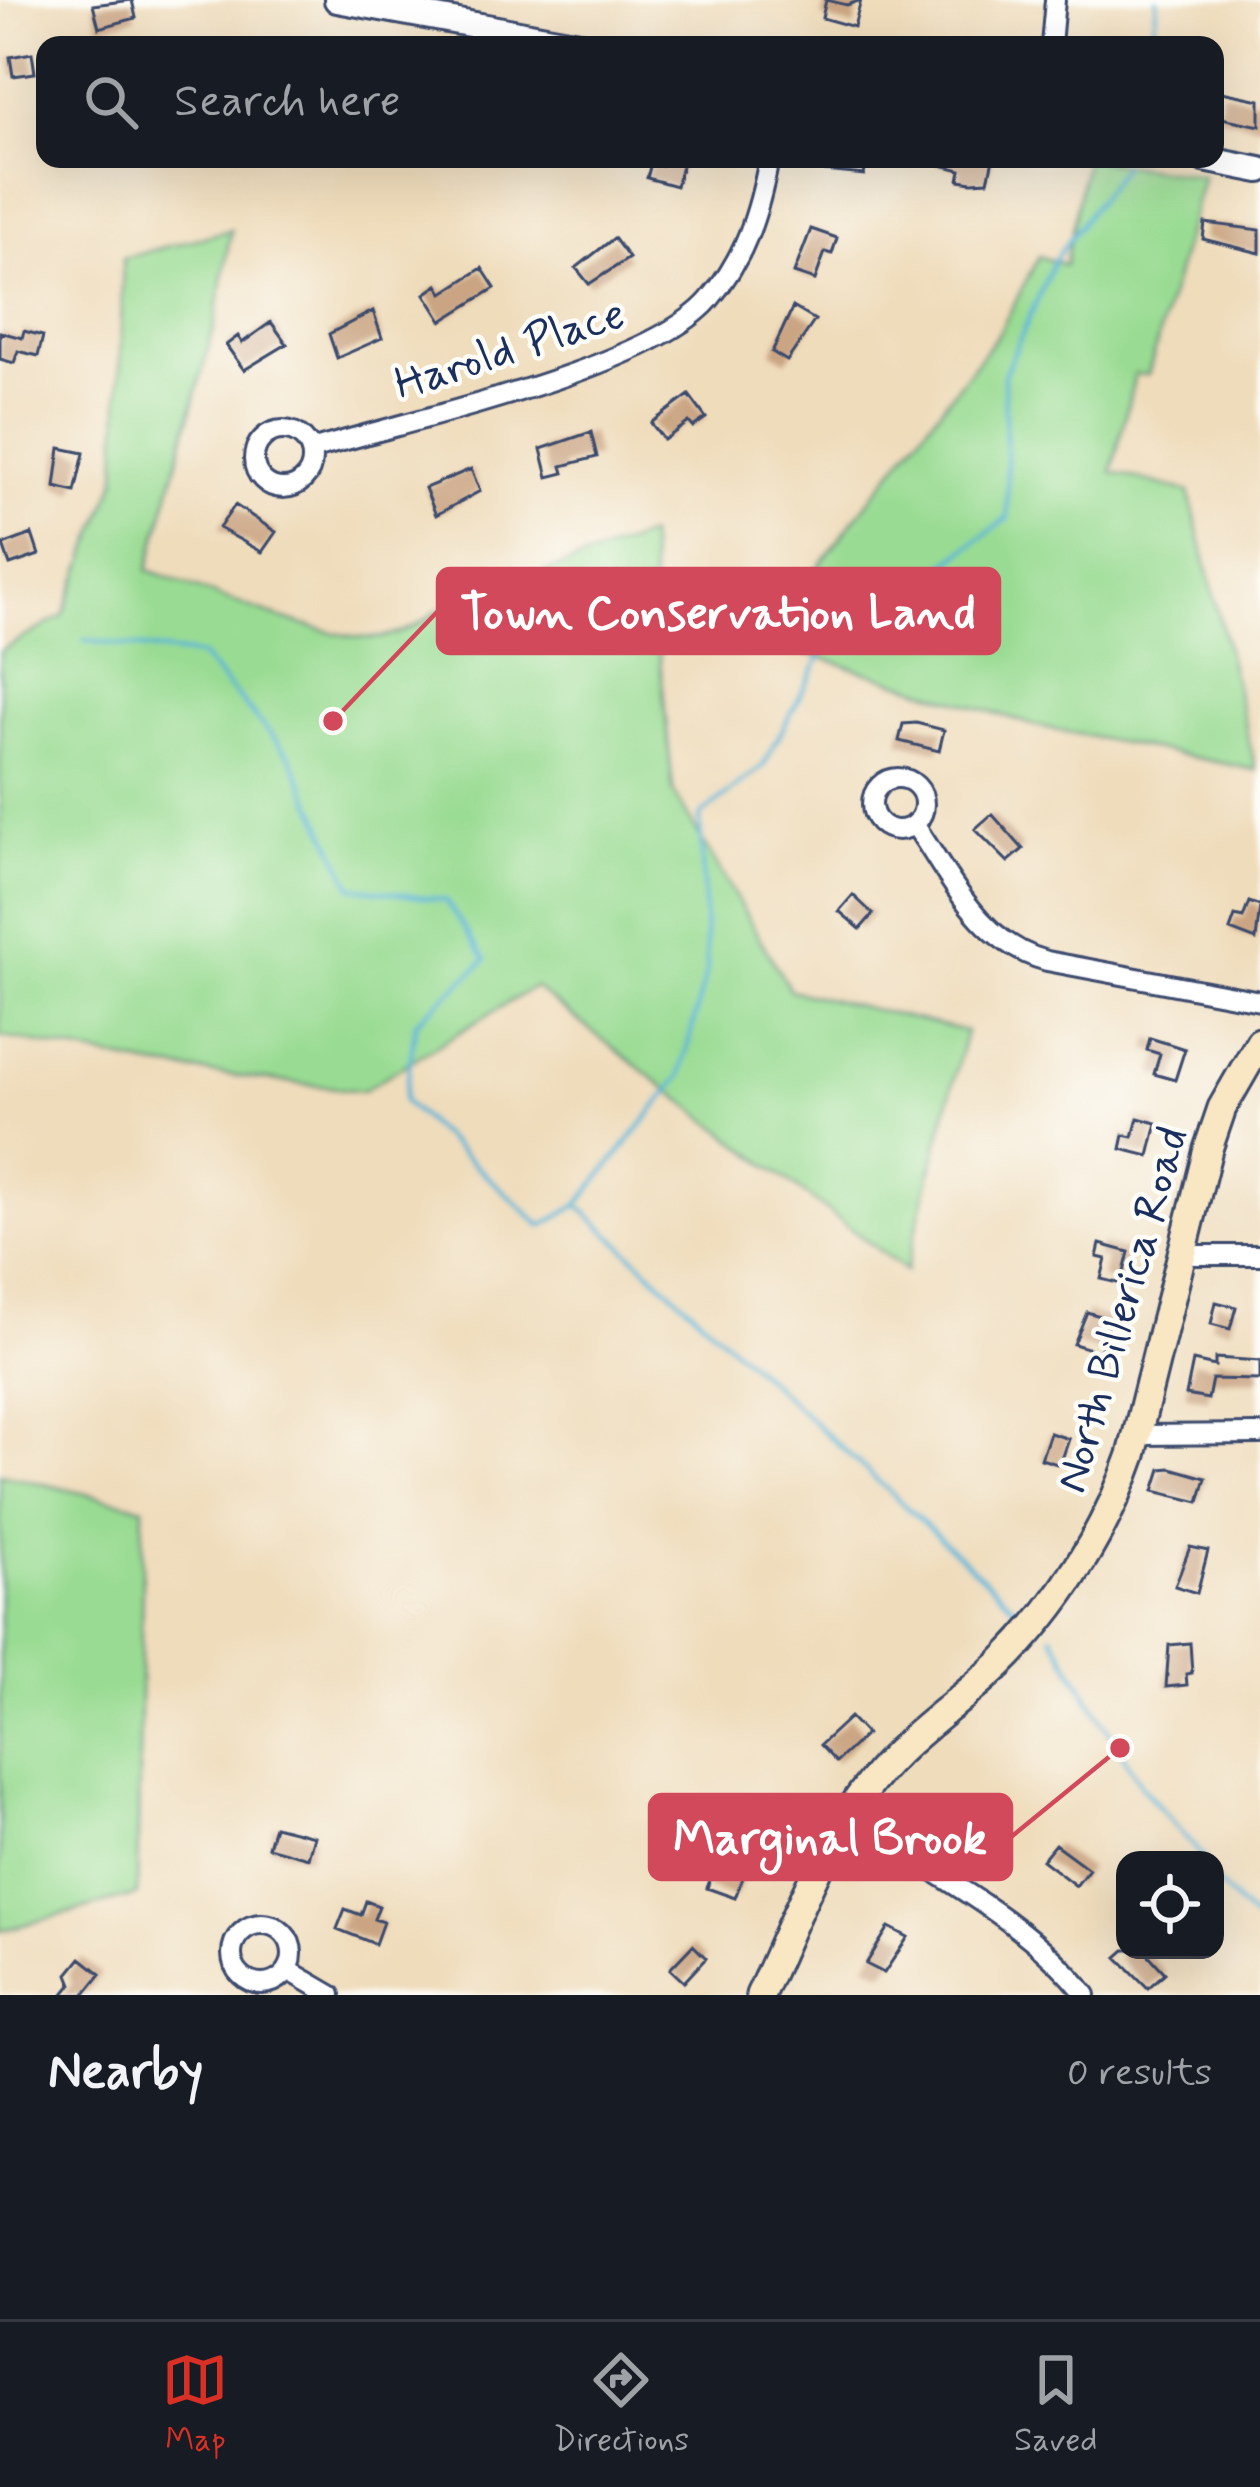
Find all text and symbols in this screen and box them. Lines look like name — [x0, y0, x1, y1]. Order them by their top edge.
search box — [36, 36, 1224, 168]
icon: search — [78, 69, 144, 135]
text: Search here — [174, 73, 401, 132]
street label: Harold Place — [387, 285, 633, 415]
callout: Town Conservation Land — [438, 569, 999, 653]
text: Town Conservation Land — [460, 583, 976, 646]
street label: North Billerica Road — [1043, 1120, 1204, 1500]
callout: Marginal Brook — [650, 1795, 1011, 1879]
text: Marginal Brook — [673, 1808, 987, 1875]
map controls — [1116, 1851, 1224, 1959]
button: locate — [1116, 1851, 1224, 1959]
text: Nearby — [48, 2040, 203, 2106]
text: 0 results — [1067, 2048, 1212, 2099]
tab: Map — [162, 2347, 228, 2463]
tab: Directions — [553, 2347, 689, 2463]
tab: Saved — [1014, 2347, 1098, 2463]

